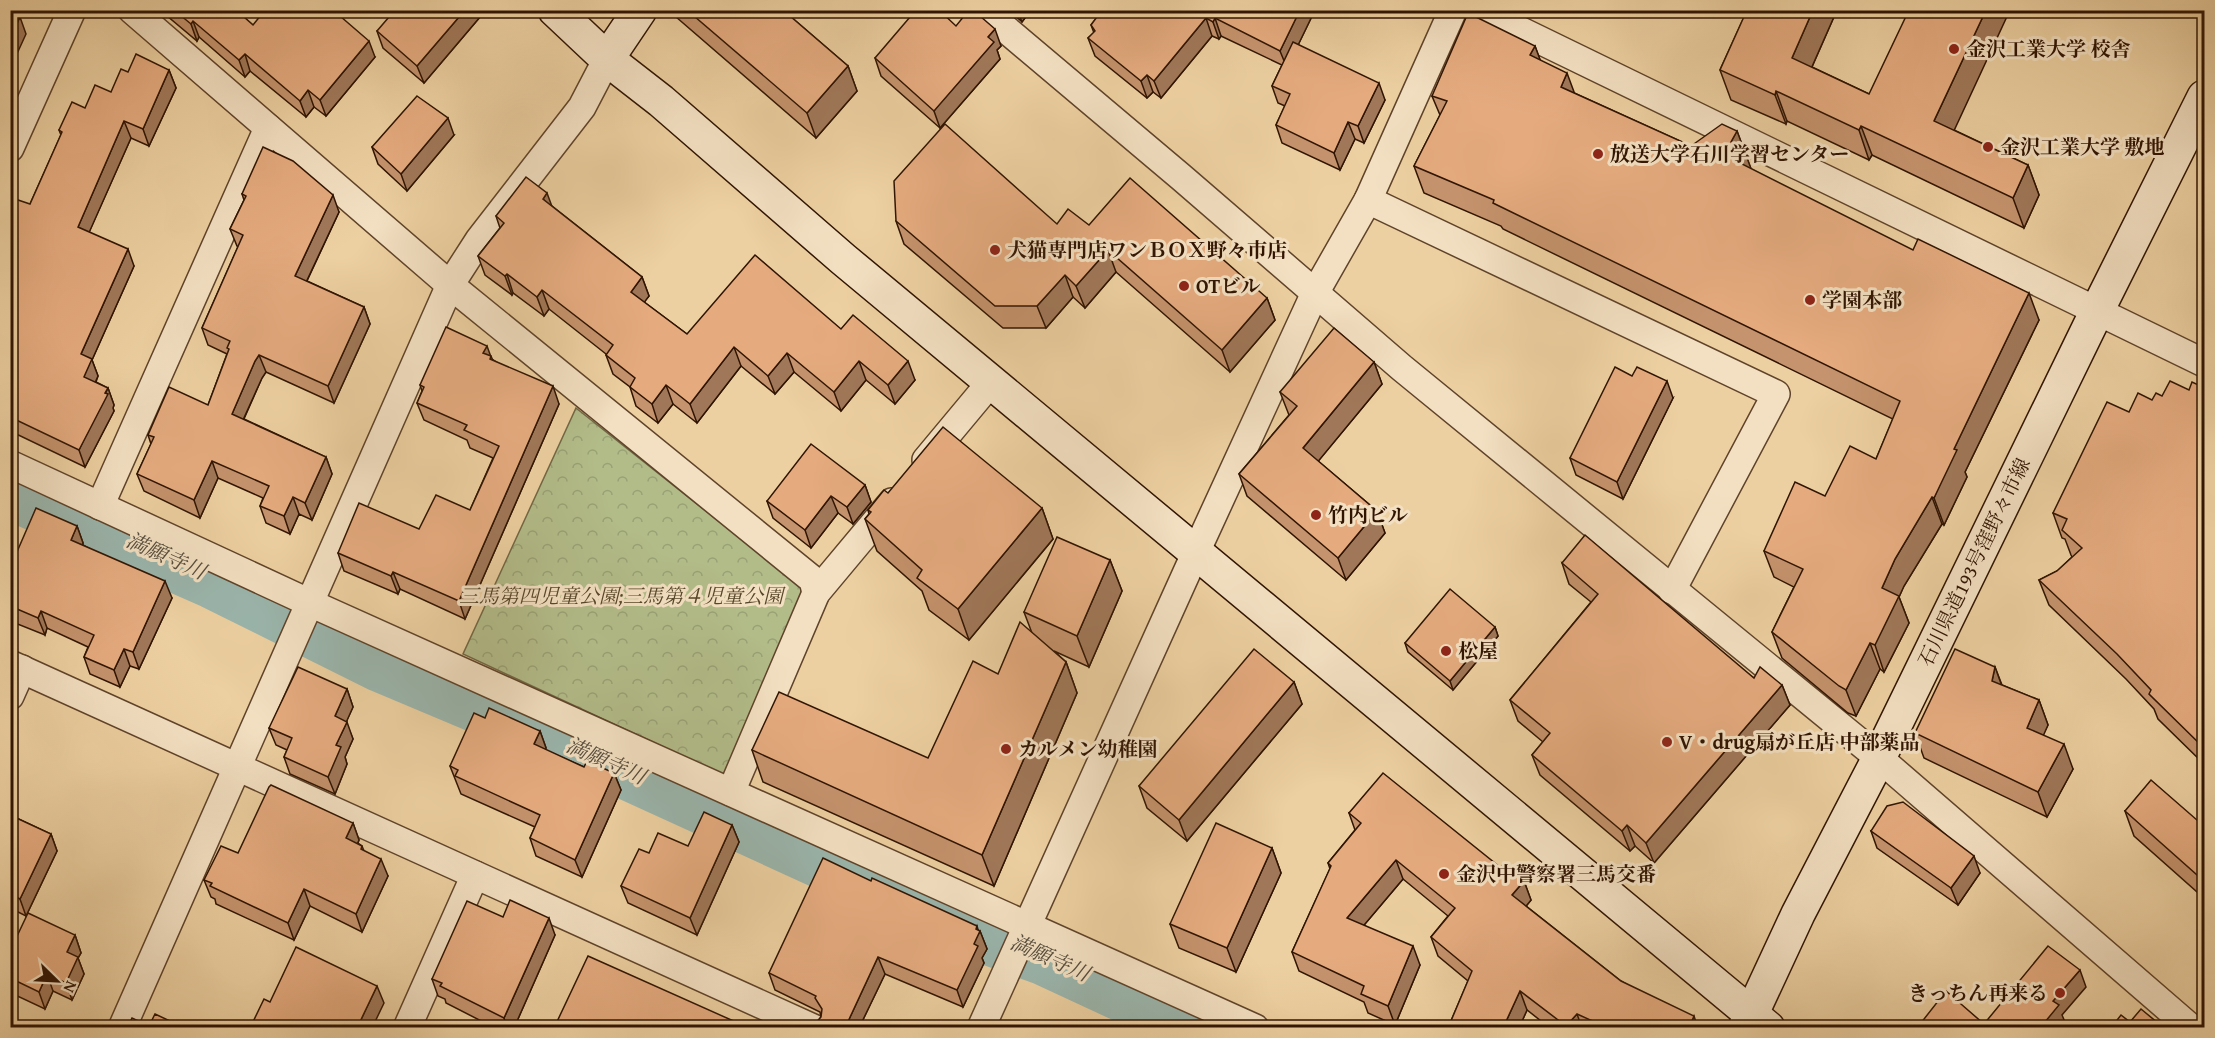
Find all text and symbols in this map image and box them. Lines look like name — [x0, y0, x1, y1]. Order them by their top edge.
place label: 金沢工業大学 校舎 — [1966, 34, 2130, 63]
marker: 金沢工業大学 校舎 — [1947, 42, 1961, 56]
place label: 金沢工業大学 敷地 — [2000, 132, 2164, 161]
place label: 放送大学石川学習センター — [1610, 139, 1849, 168]
marker: 金沢工業大学 敷地 — [1981, 140, 1995, 154]
marker: 放送大学石川学習センター — [1591, 147, 1605, 161]
place label: 犬猫専門店ワンＢＯＸ野々市店 — [1007, 235, 1287, 264]
marker: 犬猫専門店ワンＢＯＸ野々市店 — [988, 243, 1002, 257]
place label: OTビル — [1196, 271, 1260, 300]
marker: OTビル — [1177, 279, 1191, 293]
place label: 学園本部 — [1822, 285, 1902, 314]
marker: 学園本部 — [1803, 293, 1817, 307]
street label: 石川県道193号窪野々市線 — [1910, 453, 2037, 671]
place label: 竹内ビル — [1328, 500, 1408, 529]
marker: 竹内ビル — [1309, 508, 1323, 522]
water label: 満願寺川 — [122, 524, 213, 588]
park label: 三馬第四児童公園;三馬第４児童公園 — [459, 581, 786, 610]
place label: 松屋 — [1458, 636, 1498, 665]
marker: 松屋 — [1439, 644, 1453, 658]
place label: V・drug扇が丘店 中部薬品 — [1679, 727, 1919, 756]
water label: 満願寺川 — [562, 729, 653, 793]
place label: カルメン幼稚園 — [1018, 734, 1157, 763]
marker: V・drug扇が丘店 中部薬品 — [1660, 735, 1674, 749]
marker: カルメン幼稚園 — [999, 742, 1013, 756]
place label: 金沢中警察署三馬交番 — [1456, 859, 1656, 888]
marker: 金沢中警察署三馬交番 — [1437, 867, 1451, 881]
water label: 満願寺川 — [1006, 926, 1097, 990]
north arrow — [27, 951, 87, 1011]
text: N — [57, 977, 84, 997]
place label: きっちん再来る — [1908, 978, 2048, 1007]
marker: きっちん再来る — [2053, 986, 2067, 1000]

